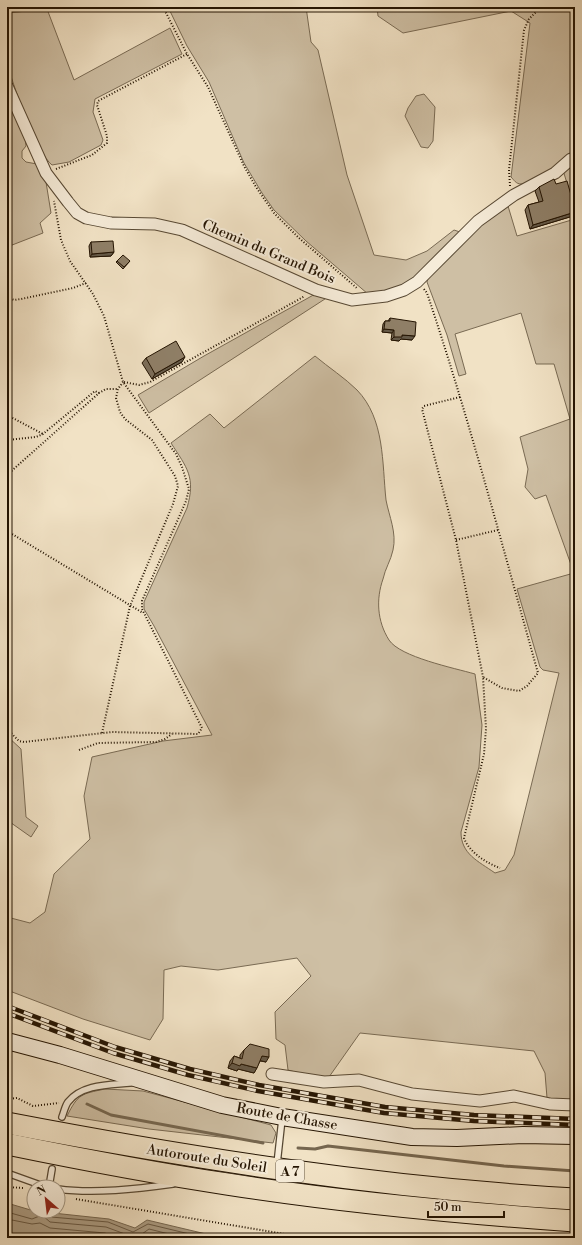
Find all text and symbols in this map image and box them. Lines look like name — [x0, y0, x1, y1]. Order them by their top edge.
street label: Chemin du Grand Bois — [199, 216, 338, 288]
street label: Route de Chasse — [235, 1099, 339, 1135]
street label: Autoroute du Soleil — [145, 1140, 268, 1177]
road number: A 7 — [276, 1160, 304, 1182]
north arrow — [26, 1179, 66, 1219]
text: N — [35, 1183, 49, 1199]
scale bar — [428, 1193, 504, 1219]
text: 50 m — [434, 1200, 462, 1215]

